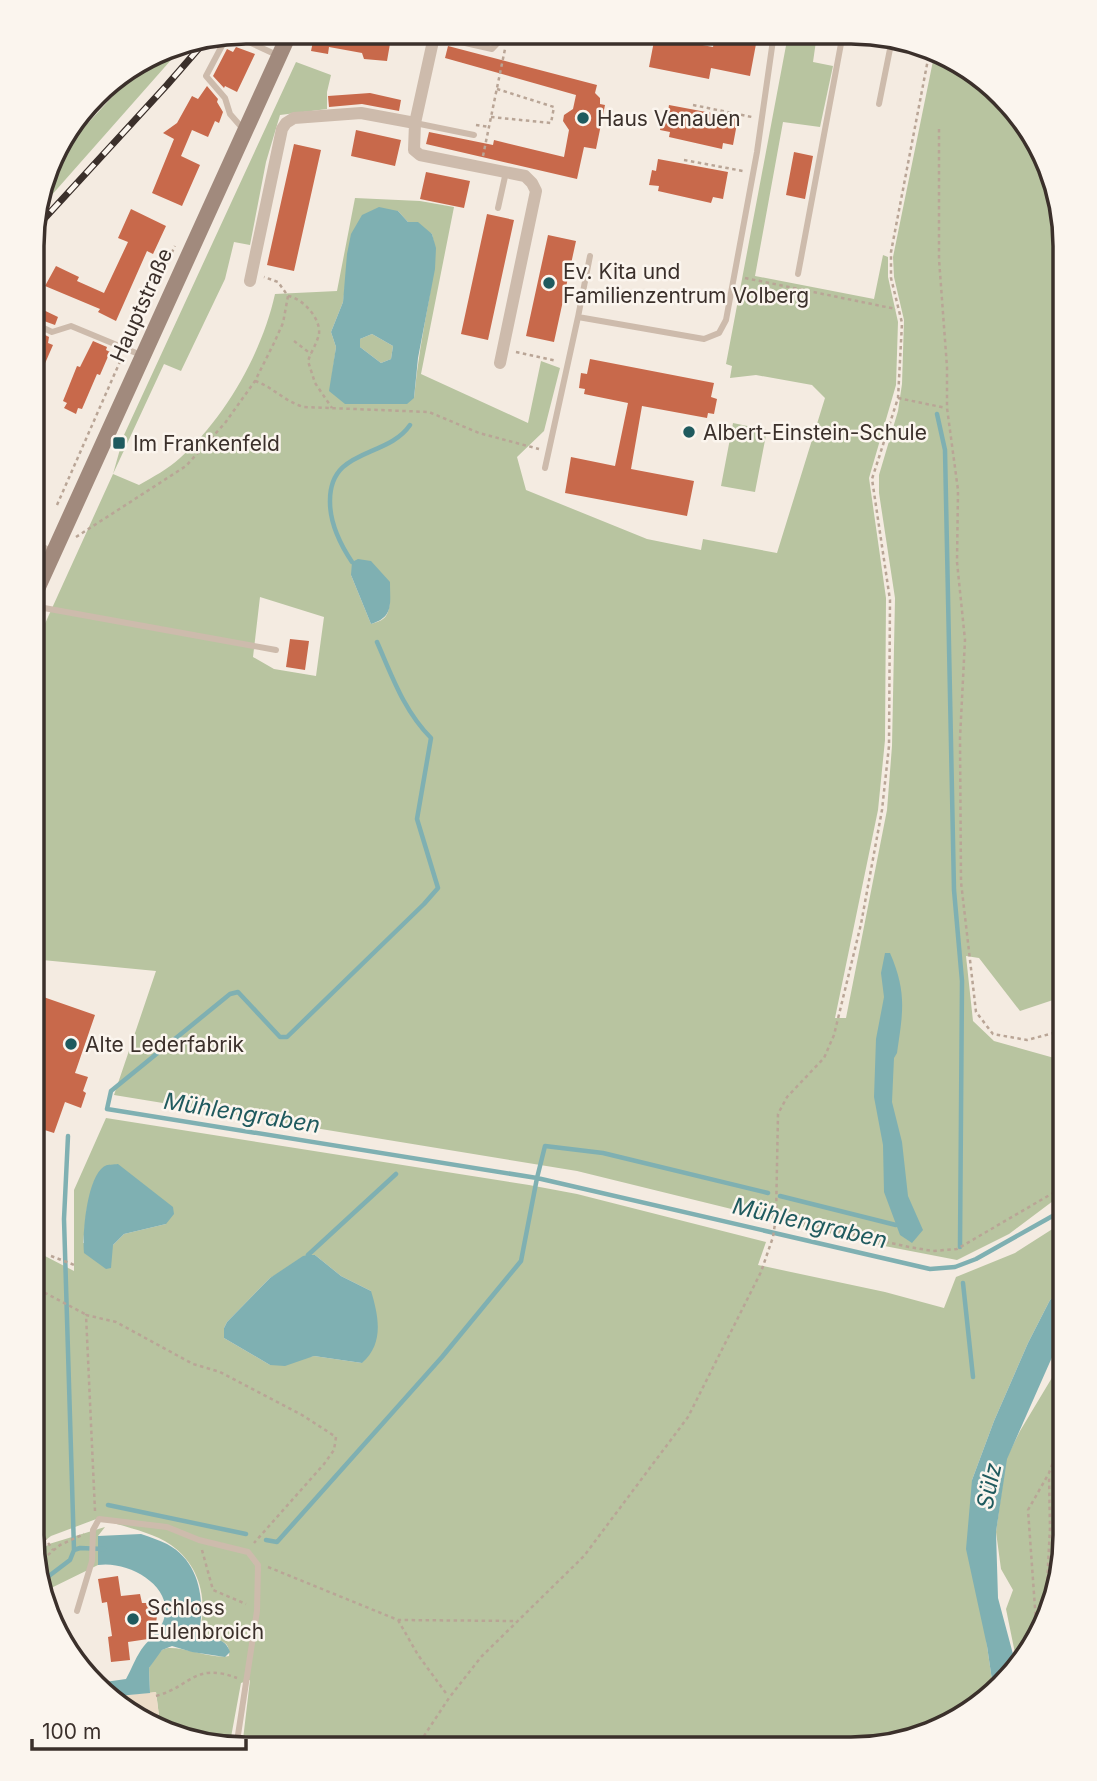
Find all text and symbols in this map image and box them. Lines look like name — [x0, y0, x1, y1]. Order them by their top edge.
place label: Haus Venauen — [597, 106, 741, 131]
marker: Haus Venauen — [575, 110, 591, 126]
street label: Hauptstraße — [105, 244, 177, 366]
place label: Ev. Kita und Familienzentrum Volberg — [563, 259, 809, 308]
marker: Ev. Kita und Familienzentrum Volberg — [541, 275, 557, 291]
place label: Albert-Einstein-Schule — [703, 420, 927, 445]
marker: Albert-Einstein-Schule — [681, 424, 697, 440]
place label: Im Frankenfeld — [133, 431, 280, 456]
marker: Im Frankenfeld — [111, 435, 127, 451]
place label: Alte Lederfabrik — [85, 1032, 245, 1057]
marker: Alte Lederfabrik — [63, 1036, 79, 1052]
water label: Mühlengraben — [162, 1087, 322, 1139]
water label: Mühlengraben — [730, 1192, 890, 1254]
water label: Sülz — [970, 1460, 1008, 1512]
place label: Schloss Eulenbroich — [147, 1595, 264, 1644]
marker: Schloss Eulenbroich — [125, 1611, 141, 1627]
scale bar — [32, 1708, 245, 1752]
text: 100 m — [42, 1719, 101, 1744]

